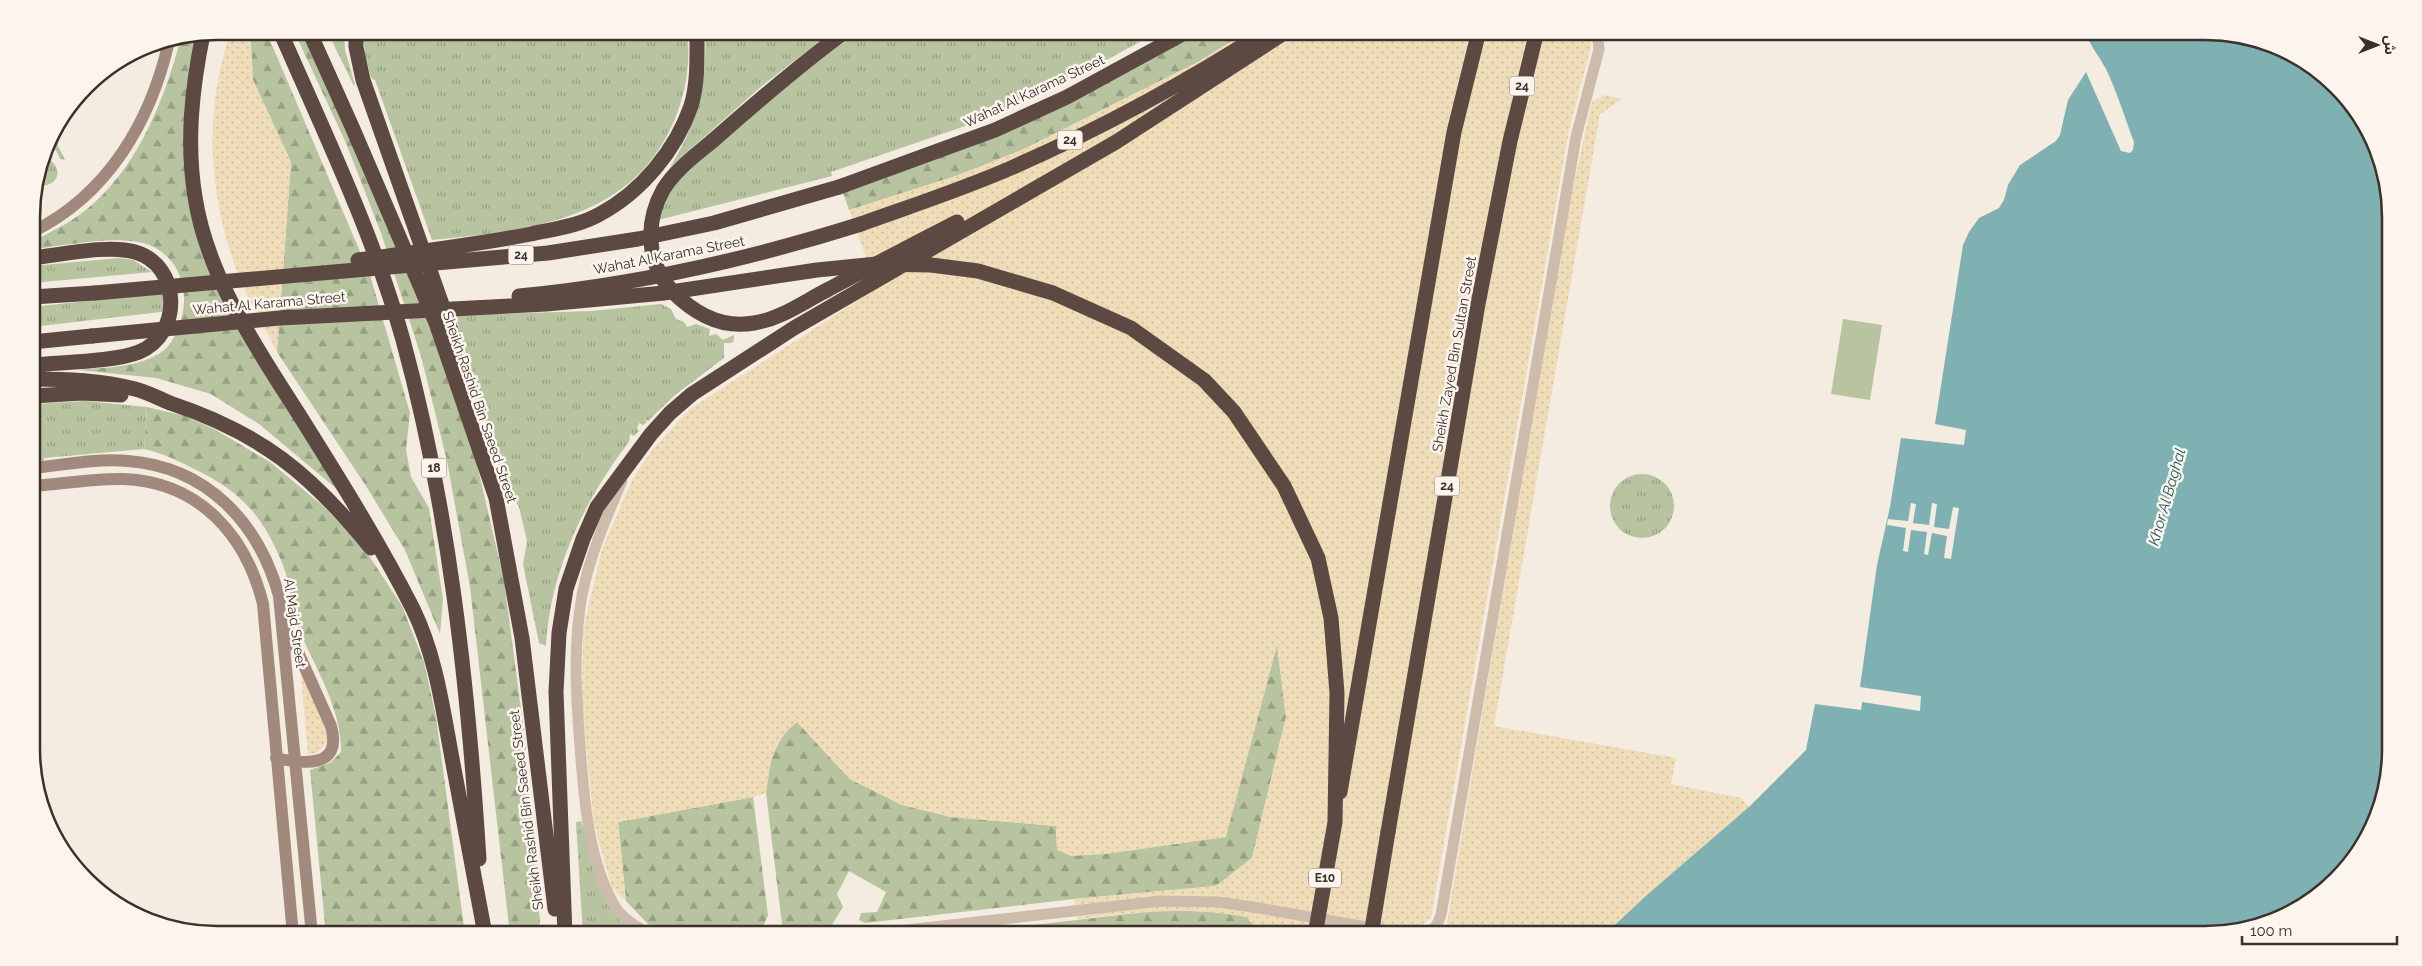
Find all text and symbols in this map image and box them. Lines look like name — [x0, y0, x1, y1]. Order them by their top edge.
north arrow — [2352, 20, 2402, 70]
text: ش — [2382, 35, 2398, 55]
street label: Wahat Al Karama Street — [961, 51, 1107, 131]
road number: 24 — [1510, 76, 1534, 95]
road number: 24 — [1058, 130, 1082, 150]
street label: Wahat Al Karama Street — [592, 232, 746, 278]
road number: 24 — [508, 246, 534, 264]
street label: Sheikh Zayed Bin Sultan Street — [1429, 254, 1479, 453]
street label: Wahat Al Karama Street — [192, 288, 346, 318]
street label: Sheikh Rashid Bin Saeed Street — [440, 309, 521, 505]
water label: Khor Al Baghal — [2145, 446, 2189, 548]
road number: 18 — [422, 458, 446, 478]
road number: 24 — [1434, 476, 1460, 496]
street label: Al Majd Street — [281, 577, 309, 669]
street label: Sheikh Rashid Bin Saeed Street — [506, 709, 546, 911]
road number: E10 — [1309, 868, 1341, 888]
scale bar — [2242, 914, 2397, 946]
text: 100 m — [2250, 922, 2292, 940]

